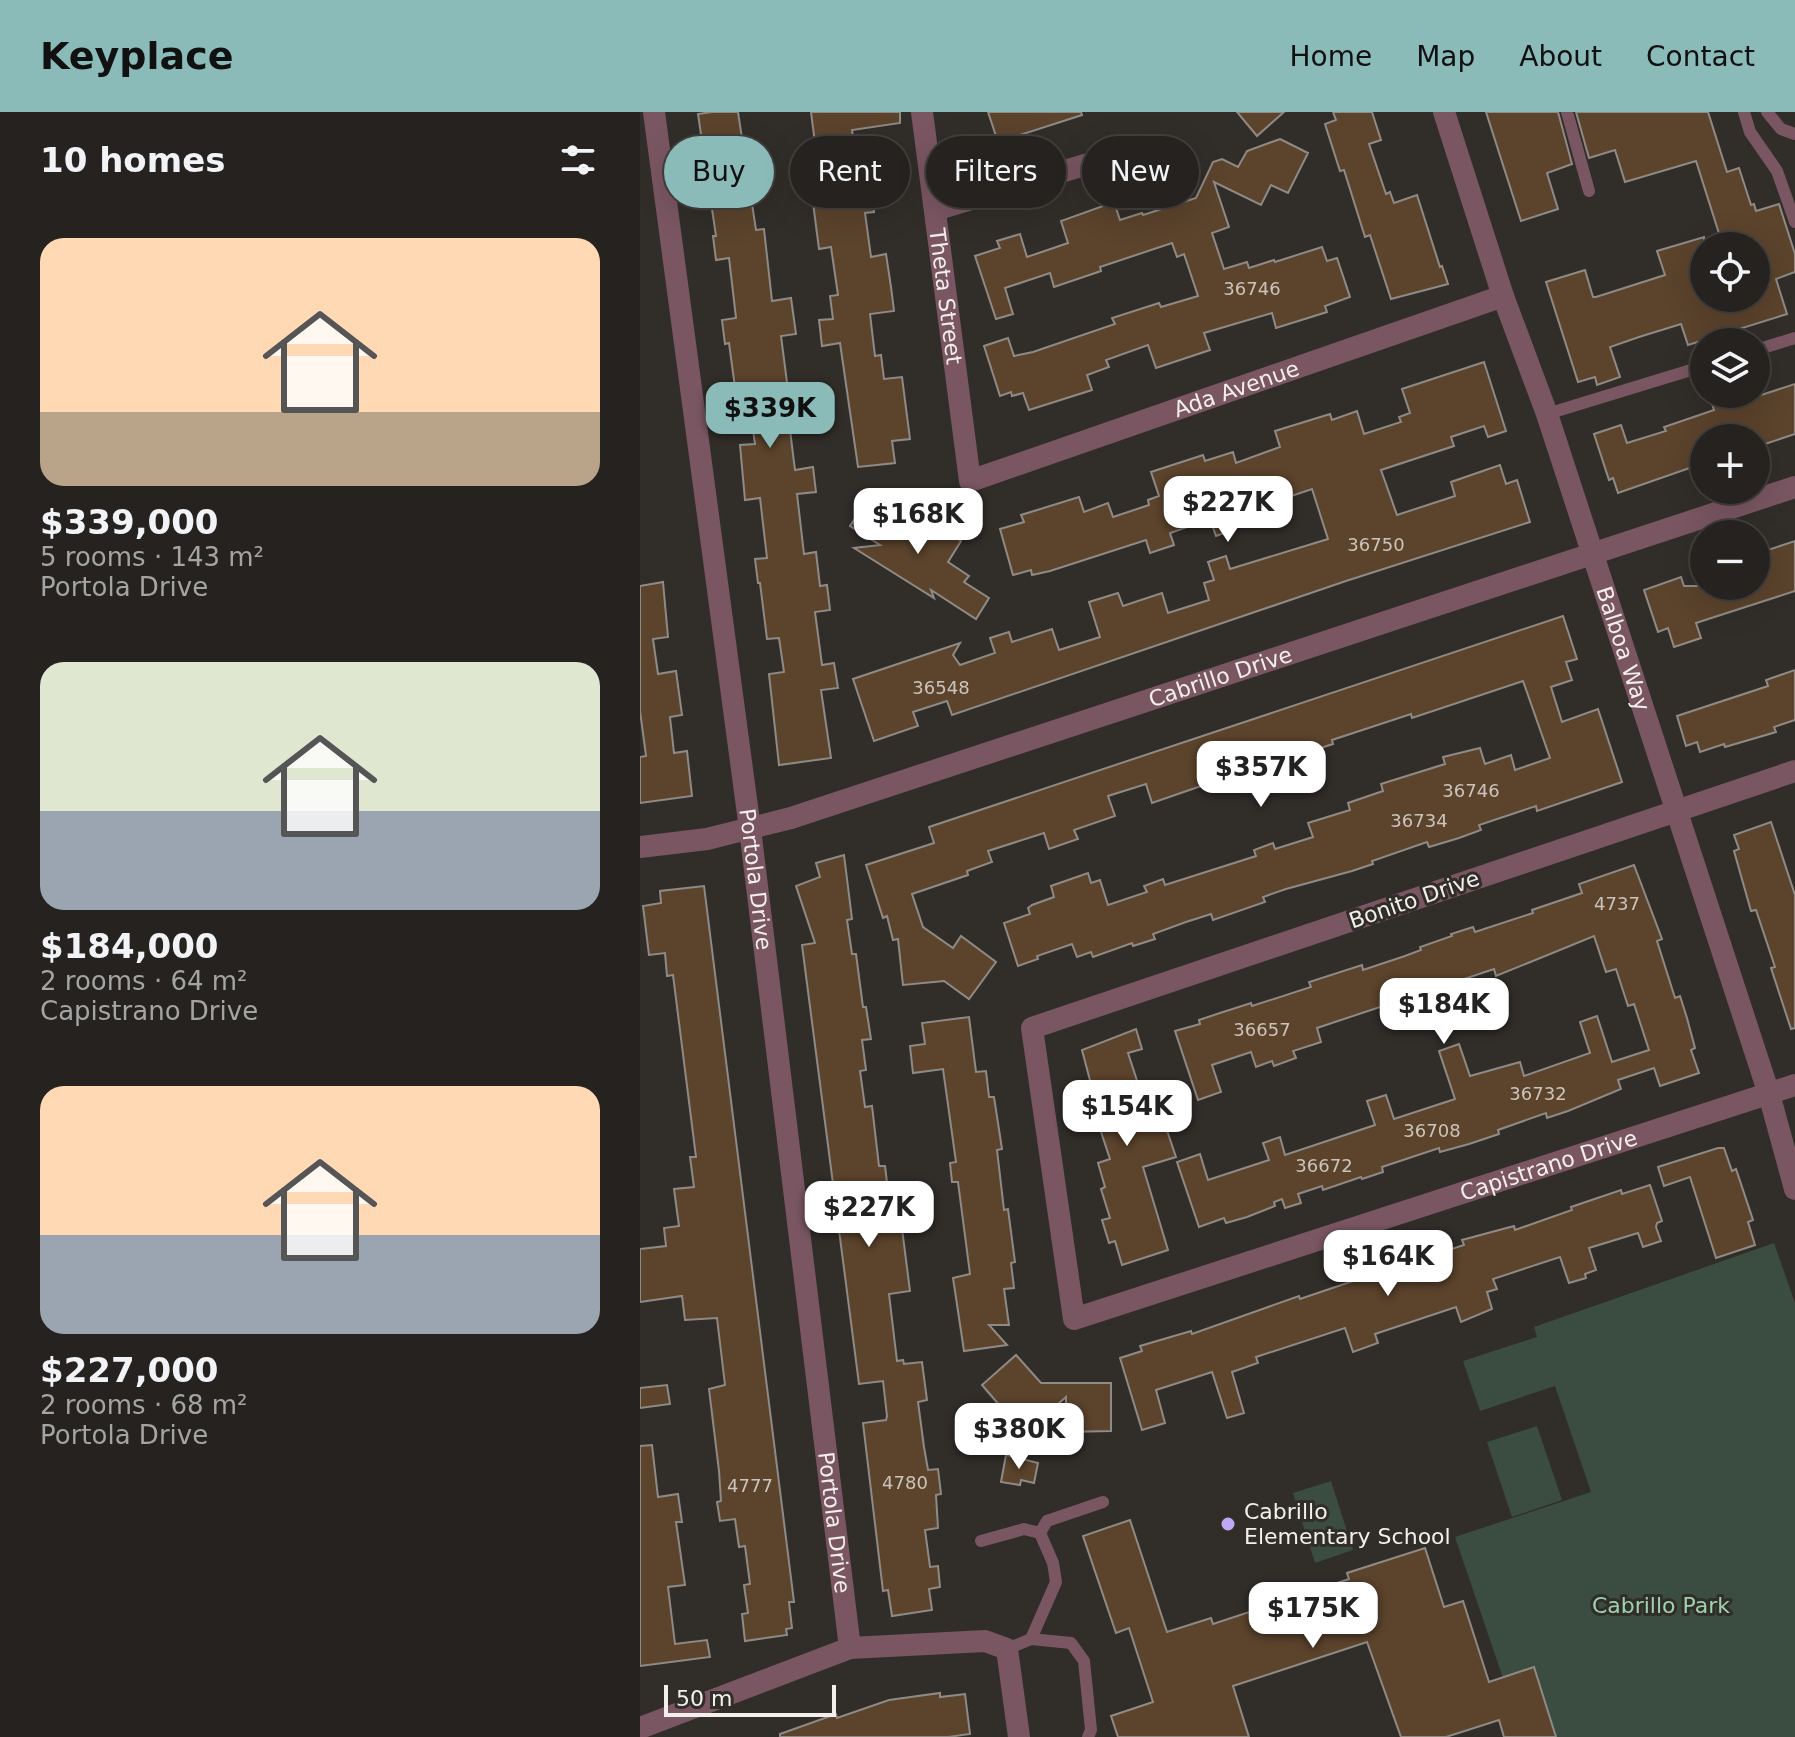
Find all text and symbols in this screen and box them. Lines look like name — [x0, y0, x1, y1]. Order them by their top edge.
text: Keyplace — [40, 34, 234, 78]
text: Home — [1289, 40, 1372, 73]
text: Map — [1416, 40, 1475, 73]
text: About — [1519, 40, 1602, 73]
text: Contact — [1646, 40, 1755, 73]
chip: Buy — [664, 136, 774, 208]
chip: Rent — [790, 136, 910, 208]
chip: Filters — [926, 136, 1066, 208]
chip: New — [1082, 136, 1199, 208]
icon: filters — [556, 138, 600, 182]
text: 10 homes — [40, 140, 225, 180]
street label: Theta Street — [924, 226, 967, 366]
map controls — [1690, 232, 1770, 600]
button: locate — [1690, 232, 1770, 312]
house number: 36746 — [1223, 278, 1281, 299]
icon: home — [248, 290, 392, 434]
button: layers — [1690, 328, 1770, 408]
street label: Ada Avenue — [1171, 356, 1302, 422]
pin: $339K — [714, 382, 826, 450]
text: $339K — [724, 393, 816, 423]
button: + — [1690, 424, 1770, 504]
pin: $227K — [1172, 476, 1284, 544]
text: $227K — [1182, 487, 1274, 517]
pin: $168K — [862, 488, 974, 556]
text: $168K — [872, 499, 964, 529]
text: $339,000 — [40, 502, 219, 542]
button: − — [1690, 520, 1770, 600]
house number: 36750 — [1347, 534, 1405, 555]
text: 5 rooms · 143 m² — [40, 542, 264, 572]
text: Portola Drive — [40, 572, 208, 602]
street label: Balboa Way — [1591, 583, 1655, 714]
street label: Cabrillo Drive — [1146, 642, 1295, 712]
house number: 36548 — [912, 677, 970, 698]
icon: home — [248, 714, 392, 858]
pin: $357K — [1205, 741, 1317, 809]
text: $357K — [1215, 752, 1307, 782]
house number: 36746 — [1442, 780, 1500, 801]
street label: Portola Drive — [734, 807, 777, 951]
house number: 36734 — [1390, 810, 1448, 831]
street label: Bonito Drive — [1346, 865, 1483, 933]
house number: 4737 — [1594, 893, 1640, 914]
text: $184,000 — [40, 926, 219, 966]
text: 2 rooms · 64 m² — [40, 966, 248, 996]
pin: $184K — [1388, 978, 1500, 1046]
text: $184K — [1398, 989, 1490, 1019]
text: Capistrano Drive — [40, 996, 258, 1026]
house number: 36657 — [1233, 1019, 1291, 1040]
pin: $154K — [1071, 1080, 1183, 1148]
house number: 36732 — [1509, 1083, 1567, 1104]
text: $154K — [1081, 1091, 1173, 1121]
house number: 36708 — [1403, 1120, 1461, 1141]
street label: Capistrano Drive — [1457, 1125, 1640, 1206]
icon: home — [248, 1138, 392, 1282]
house number: 36672 — [1295, 1155, 1353, 1176]
pin: $227K — [813, 1181, 925, 1249]
text: $227K — [823, 1192, 915, 1222]
pin: $164K — [1332, 1230, 1444, 1298]
text: $164K — [1342, 1241, 1434, 1271]
text: $227,000 — [40, 1350, 219, 1390]
text: 2 rooms · 68 m² — [40, 1390, 248, 1420]
pin: $380K — [963, 1403, 1075, 1471]
text: $380K — [973, 1414, 1065, 1444]
text: Portola Drive — [40, 1420, 208, 1450]
street label: Portola Drive — [813, 1450, 855, 1595]
house number: 4780 — [882, 1472, 928, 1493]
house number: 4777 — [727, 1475, 773, 1496]
place label: Cabrillo Elementary School — [1244, 1499, 1451, 1549]
marker: Cabrillo Elementary School — [1219, 1515, 1237, 1533]
pin: $175K — [1257, 1582, 1369, 1650]
text: $175K — [1267, 1593, 1359, 1623]
park label: Cabrillo Park — [1592, 1593, 1730, 1618]
scale bar — [664, 1681, 836, 1717]
text: 50 m — [676, 1686, 732, 1711]

